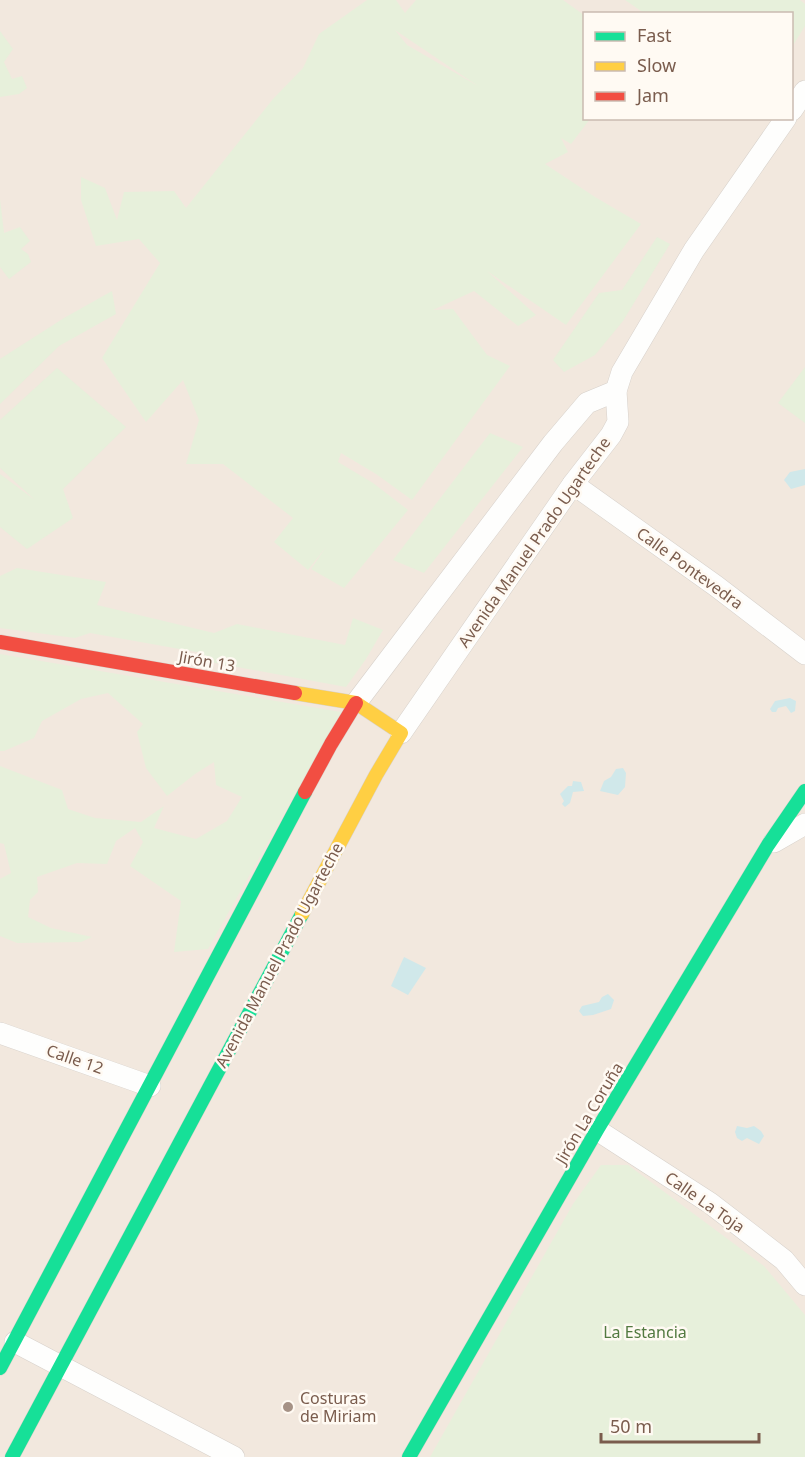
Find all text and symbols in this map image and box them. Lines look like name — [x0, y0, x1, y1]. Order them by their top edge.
legend — [583, 12, 793, 120]
text: Fast — [637, 23, 672, 47]
text: Slow — [637, 53, 676, 77]
text: Jam — [635, 83, 669, 107]
street label: Avenida Manuel Prado Ugarteche — [453, 432, 615, 652]
street label: Calle Pontevedra — [632, 522, 748, 614]
street label: Jirón 13 — [175, 645, 237, 677]
street label: Avenida Manuel Prado Ugarteche — [210, 839, 348, 1071]
street label: Calle 12 — [44, 1039, 106, 1079]
street label: Jirón La Coruña — [549, 1058, 628, 1170]
street label: Calle La Toja — [661, 1166, 749, 1238]
park label: La Estancia — [603, 1321, 687, 1343]
place label: Costuras de Miriam — [300, 1387, 376, 1427]
marker: Costuras de Miriam — [281, 1400, 295, 1414]
scale bar — [601, 1406, 758, 1444]
text: 50 m — [610, 1414, 652, 1438]

